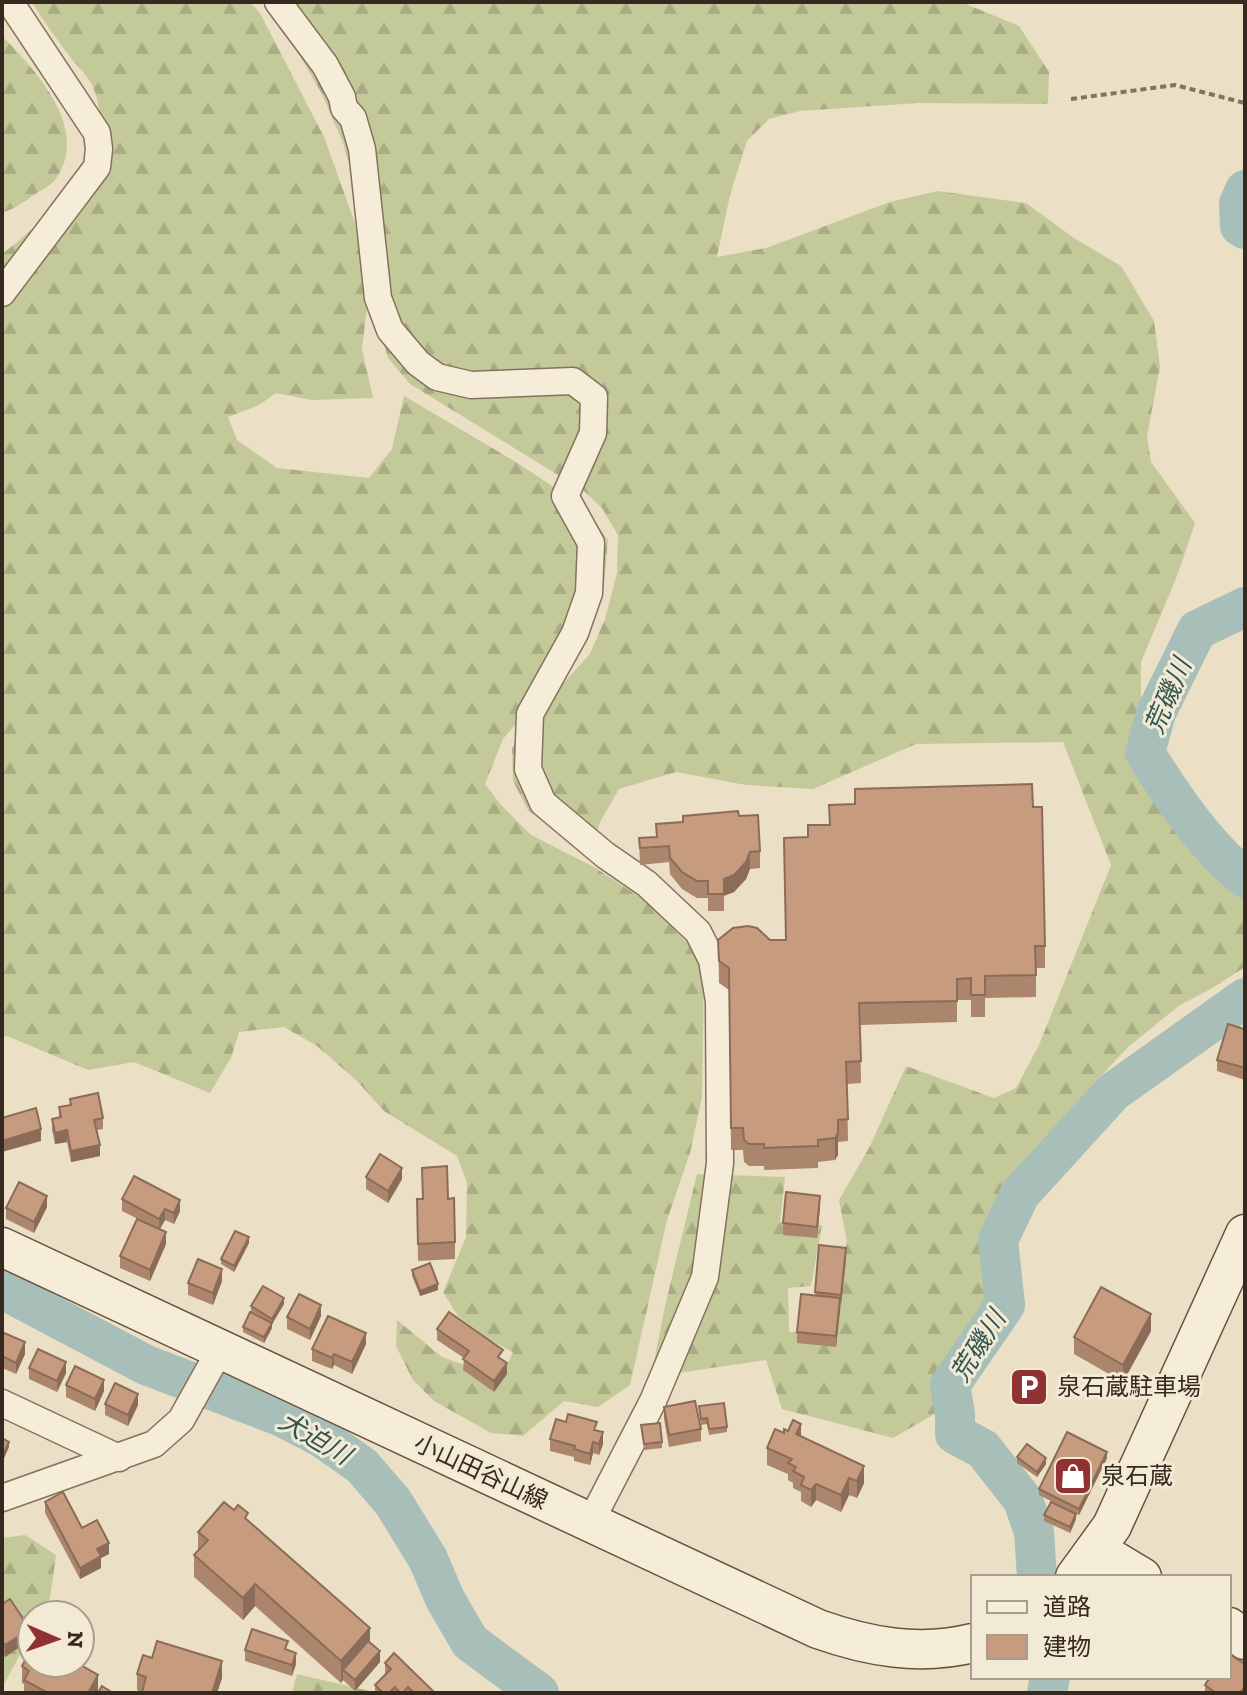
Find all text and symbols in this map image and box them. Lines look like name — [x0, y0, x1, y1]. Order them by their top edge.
water label: 荒磯川 — [1138, 651, 1199, 738]
water label: 荒磯川 — [944, 1302, 1014, 1388]
parking icon: 泉石蔵駐車場 — [1008, 1366, 1050, 1408]
place label: 泉石蔵駐車場 — [1057, 1372, 1201, 1401]
water label: 犬迫川 — [273, 1405, 359, 1473]
street label: 小山田谷山線 — [410, 1428, 553, 1515]
shop icon: 泉石蔵 — [1052, 1455, 1094, 1497]
place label: 泉石蔵 — [1101, 1461, 1173, 1490]
legend — [971, 1575, 1231, 1679]
text: 道路 — [1043, 1592, 1091, 1621]
north arrow — [16, 1599, 96, 1679]
text: N — [62, 1631, 89, 1649]
text: 建物 — [1043, 1632, 1091, 1661]

